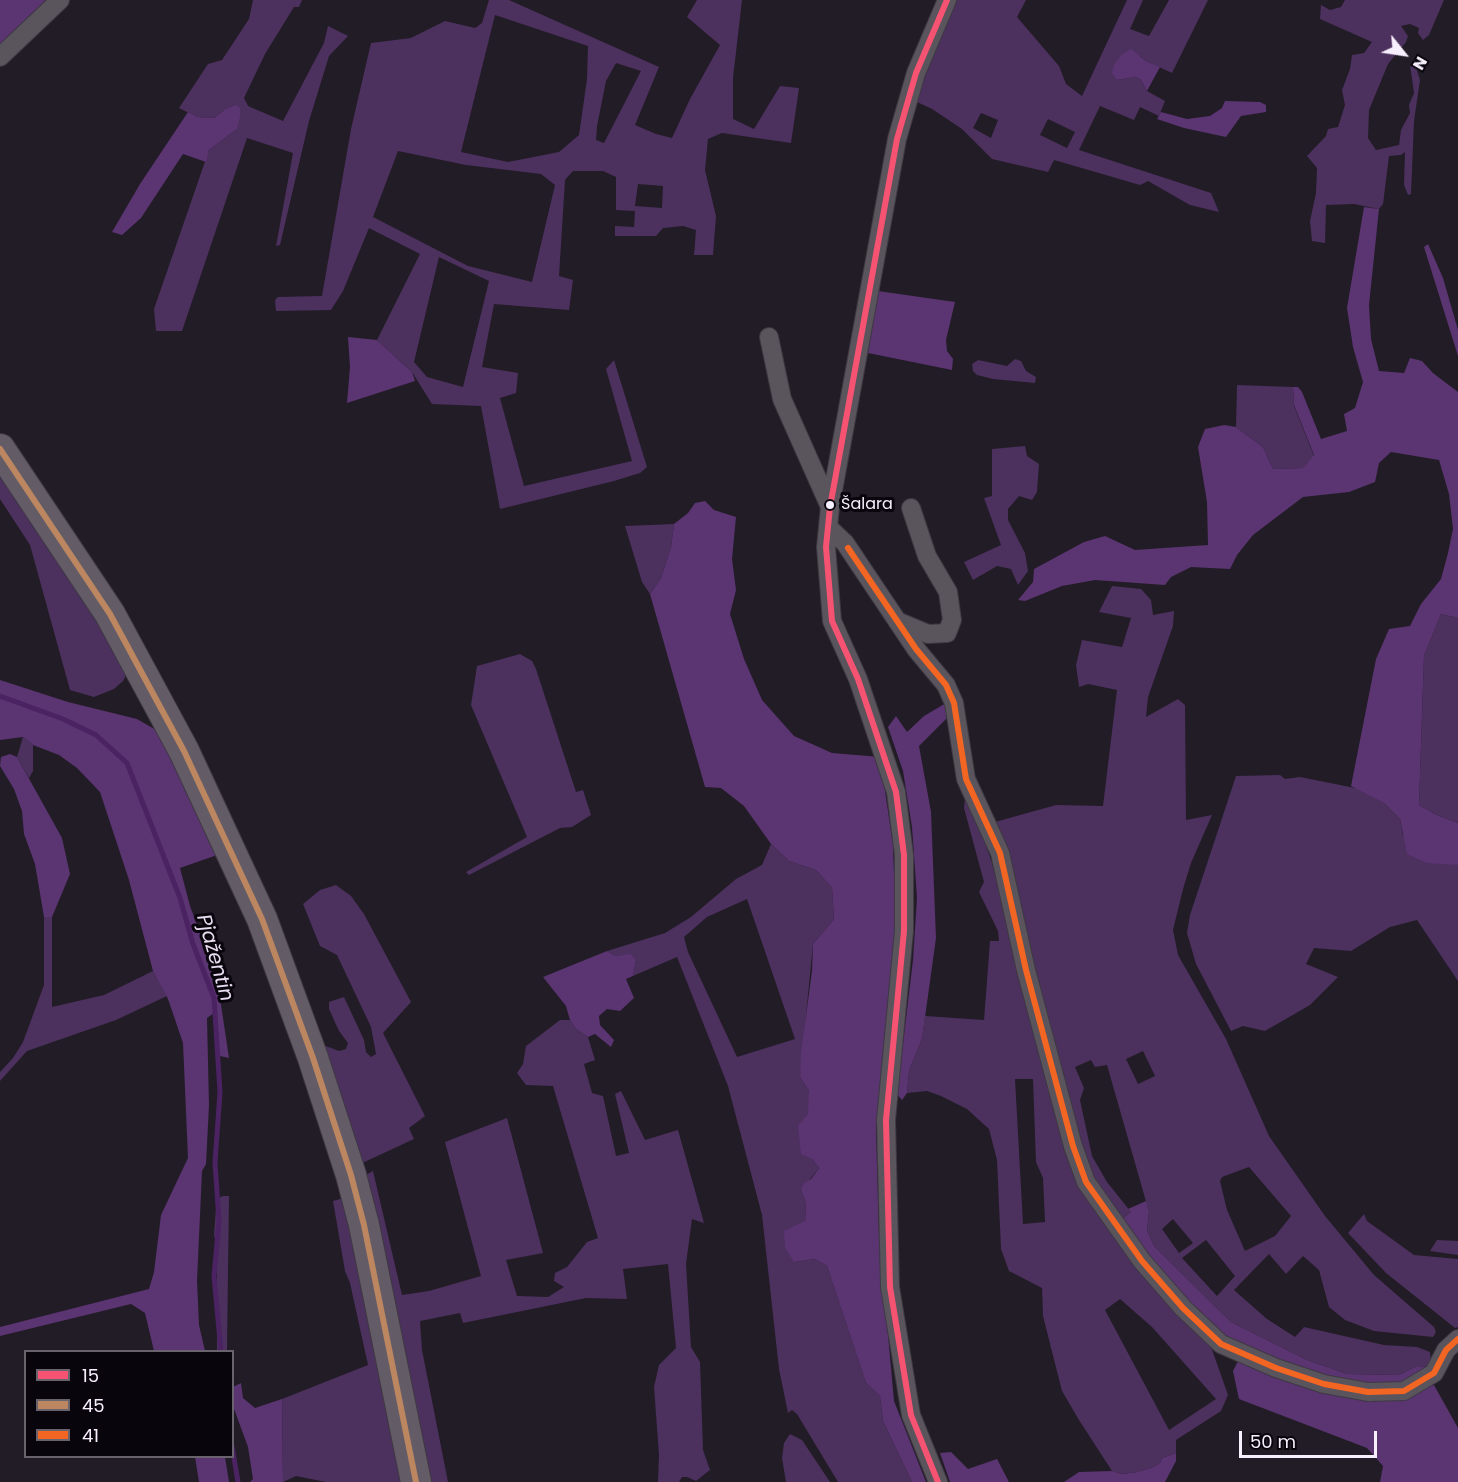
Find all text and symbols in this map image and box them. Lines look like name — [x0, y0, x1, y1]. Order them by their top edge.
north arrow — [1374, 24, 1434, 84]
text: N — [1407, 52, 1433, 74]
place label: Šalara — [841, 495, 893, 515]
marker: Šalara — [824, 499, 836, 511]
water label: Pjažentin — [190, 912, 238, 1004]
legend — [24, 1350, 234, 1458]
text: 15 — [82, 1363, 99, 1388]
text: 45 — [82, 1393, 105, 1418]
scale bar — [1242, 1419, 1380, 1457]
text: 41 — [82, 1423, 99, 1448]
text: 50 m — [1250, 1429, 1296, 1454]

